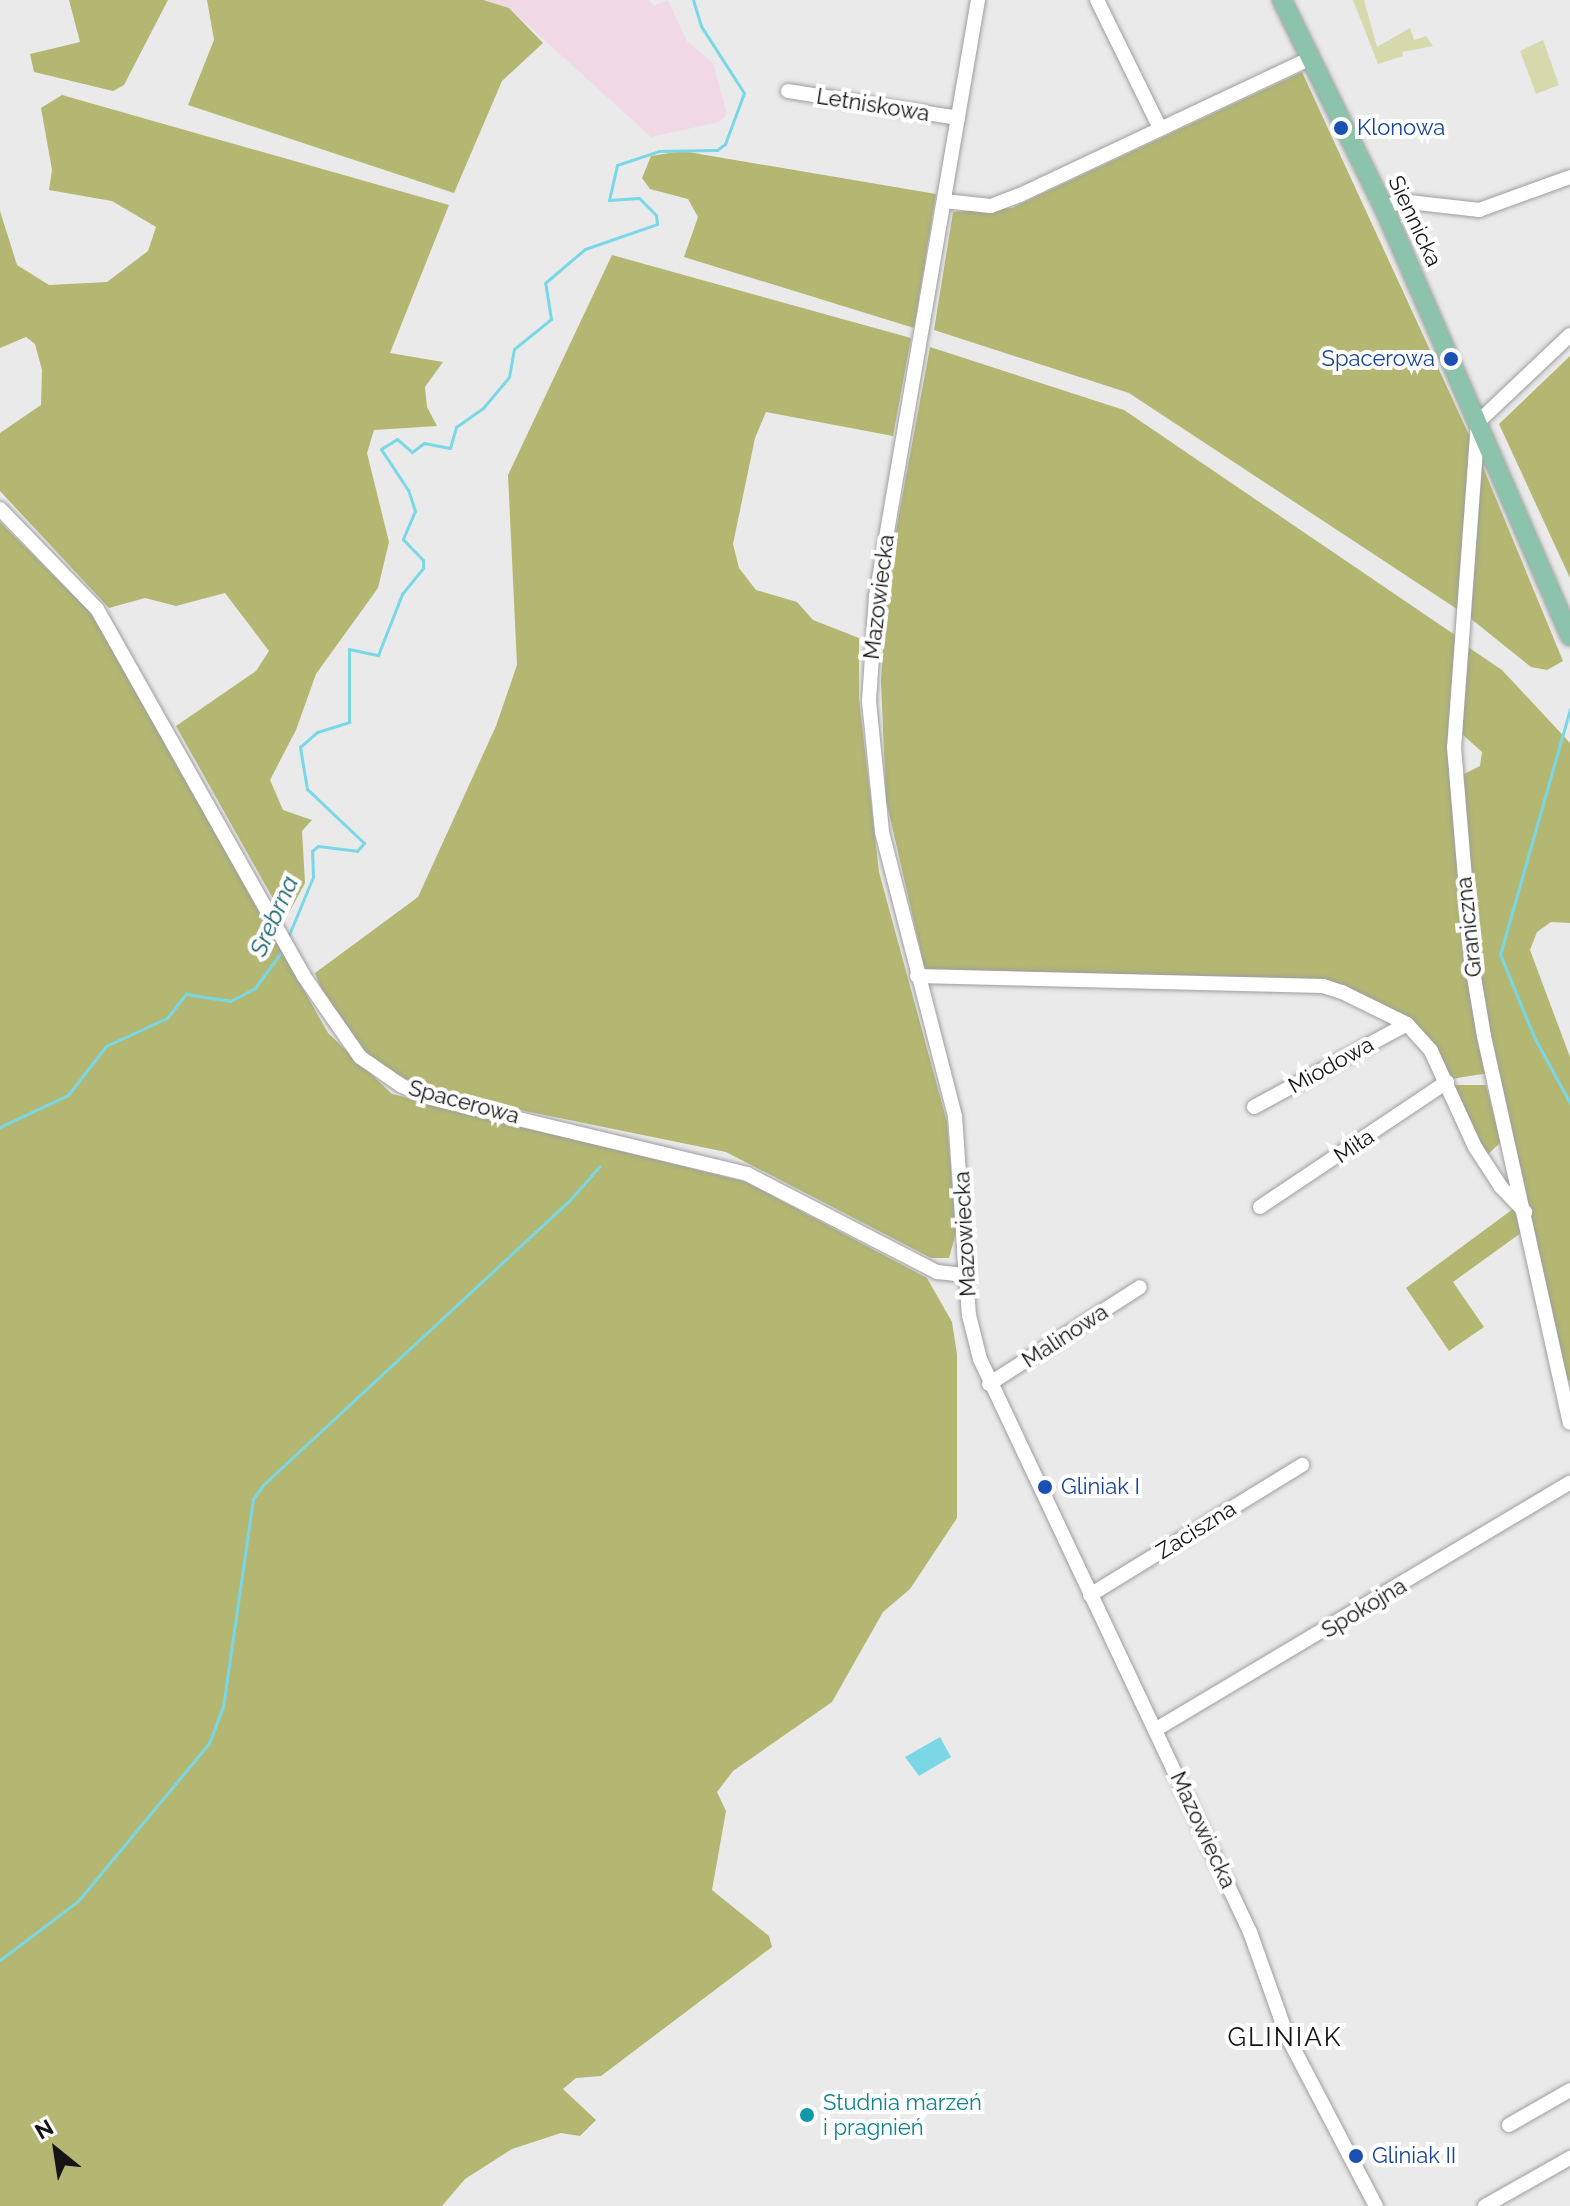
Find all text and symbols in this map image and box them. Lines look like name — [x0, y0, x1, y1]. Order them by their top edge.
street label: Letniskowa — [814, 83, 932, 127]
place label: Klonowa — [1357, 115, 1445, 141]
marker: Klonowa — [1332, 119, 1350, 137]
street label: Siennicka — [1382, 171, 1448, 271]
place label: Spacerowa — [1322, 346, 1435, 372]
marker: Spacerowa — [1442, 350, 1460, 368]
street label: Mazowiecka — [858, 533, 900, 661]
water label: Srebrna — [244, 871, 304, 961]
street label: Graniczna — [1451, 876, 1487, 978]
street label: Miodowa — [1284, 1031, 1378, 1099]
street label: Spacerowa — [406, 1075, 522, 1129]
street label: Miła — [1329, 1123, 1379, 1169]
street label: Mazowiecka — [949, 1171, 981, 1297]
street label: Malinowa — [1017, 1298, 1113, 1374]
place label: Gliniak I — [1061, 1474, 1140, 1500]
marker: Gliniak I — [1036, 1478, 1054, 1496]
street label: Zaciszna — [1151, 1495, 1241, 1565]
street label: Spokojna — [1317, 1572, 1411, 1644]
street label: Mazowiecka — [1164, 1767, 1242, 1893]
district label: GLINIAK — [1227, 2022, 1343, 2054]
place label: Studnia marzeń i pragnień — [823, 2089, 982, 2140]
marker: Studnia marzeń i pragnień — [798, 2106, 816, 2124]
north arrow — [16, 2110, 96, 2190]
text: N — [30, 2114, 58, 2145]
place label: Gliniak II — [1372, 2143, 1456, 2169]
marker: Gliniak II — [1347, 2147, 1365, 2165]

